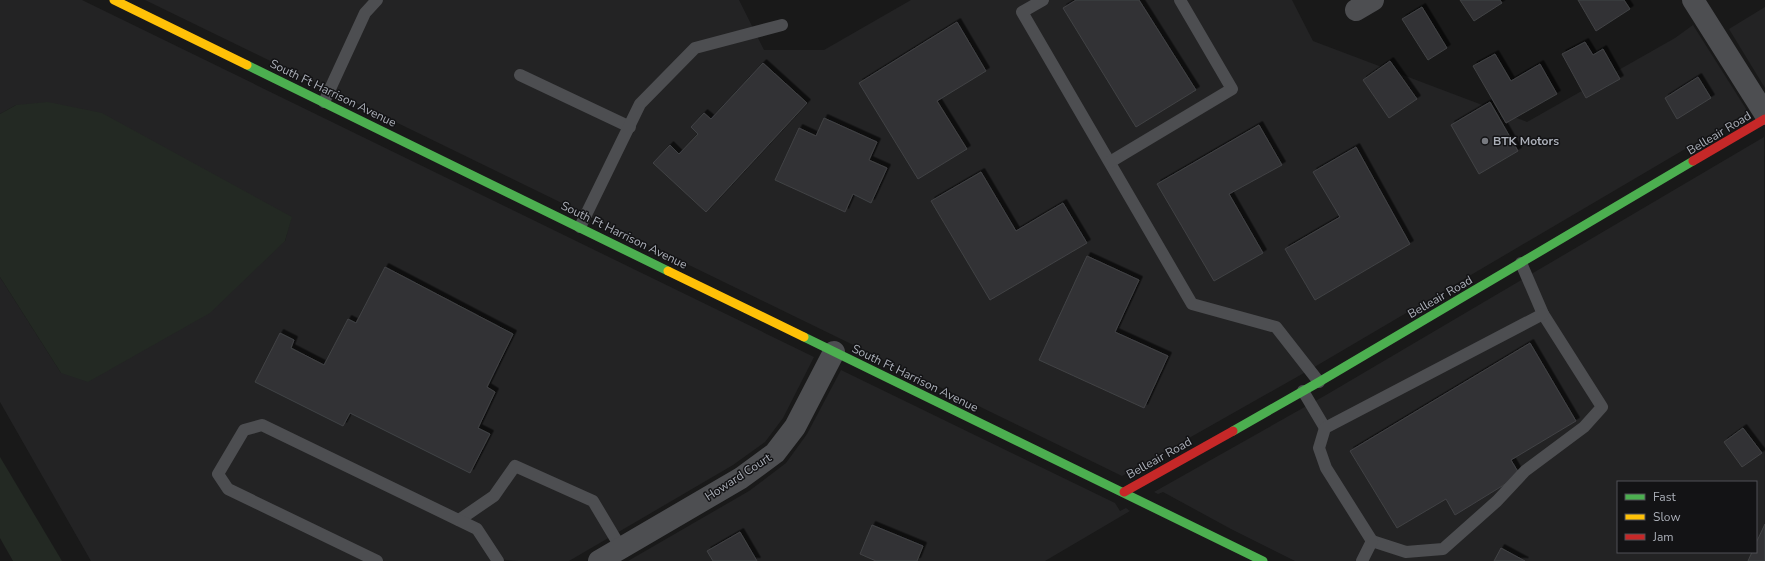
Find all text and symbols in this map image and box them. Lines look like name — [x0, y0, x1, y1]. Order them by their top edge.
street label: South Ft Harrison Avenue — [267, 55, 399, 131]
street label: Belleair Road — [1684, 108, 1754, 158]
place label: BTK Motors — [1493, 133, 1559, 149]
marker: BTK Motors — [1480, 136, 1490, 146]
street label: South Ft Harrison Avenue — [558, 197, 690, 273]
street label: Belleair Road — [1405, 272, 1475, 322]
street label: South Ft Harrison Avenue — [849, 340, 981, 416]
street label: Belleair Road — [1123, 433, 1195, 483]
street label: Howard Court — [702, 449, 775, 504]
legend — [1617, 481, 1757, 553]
text: Fast — [1653, 489, 1676, 505]
text: Slow — [1653, 509, 1681, 525]
text: Jam — [1652, 529, 1674, 545]

